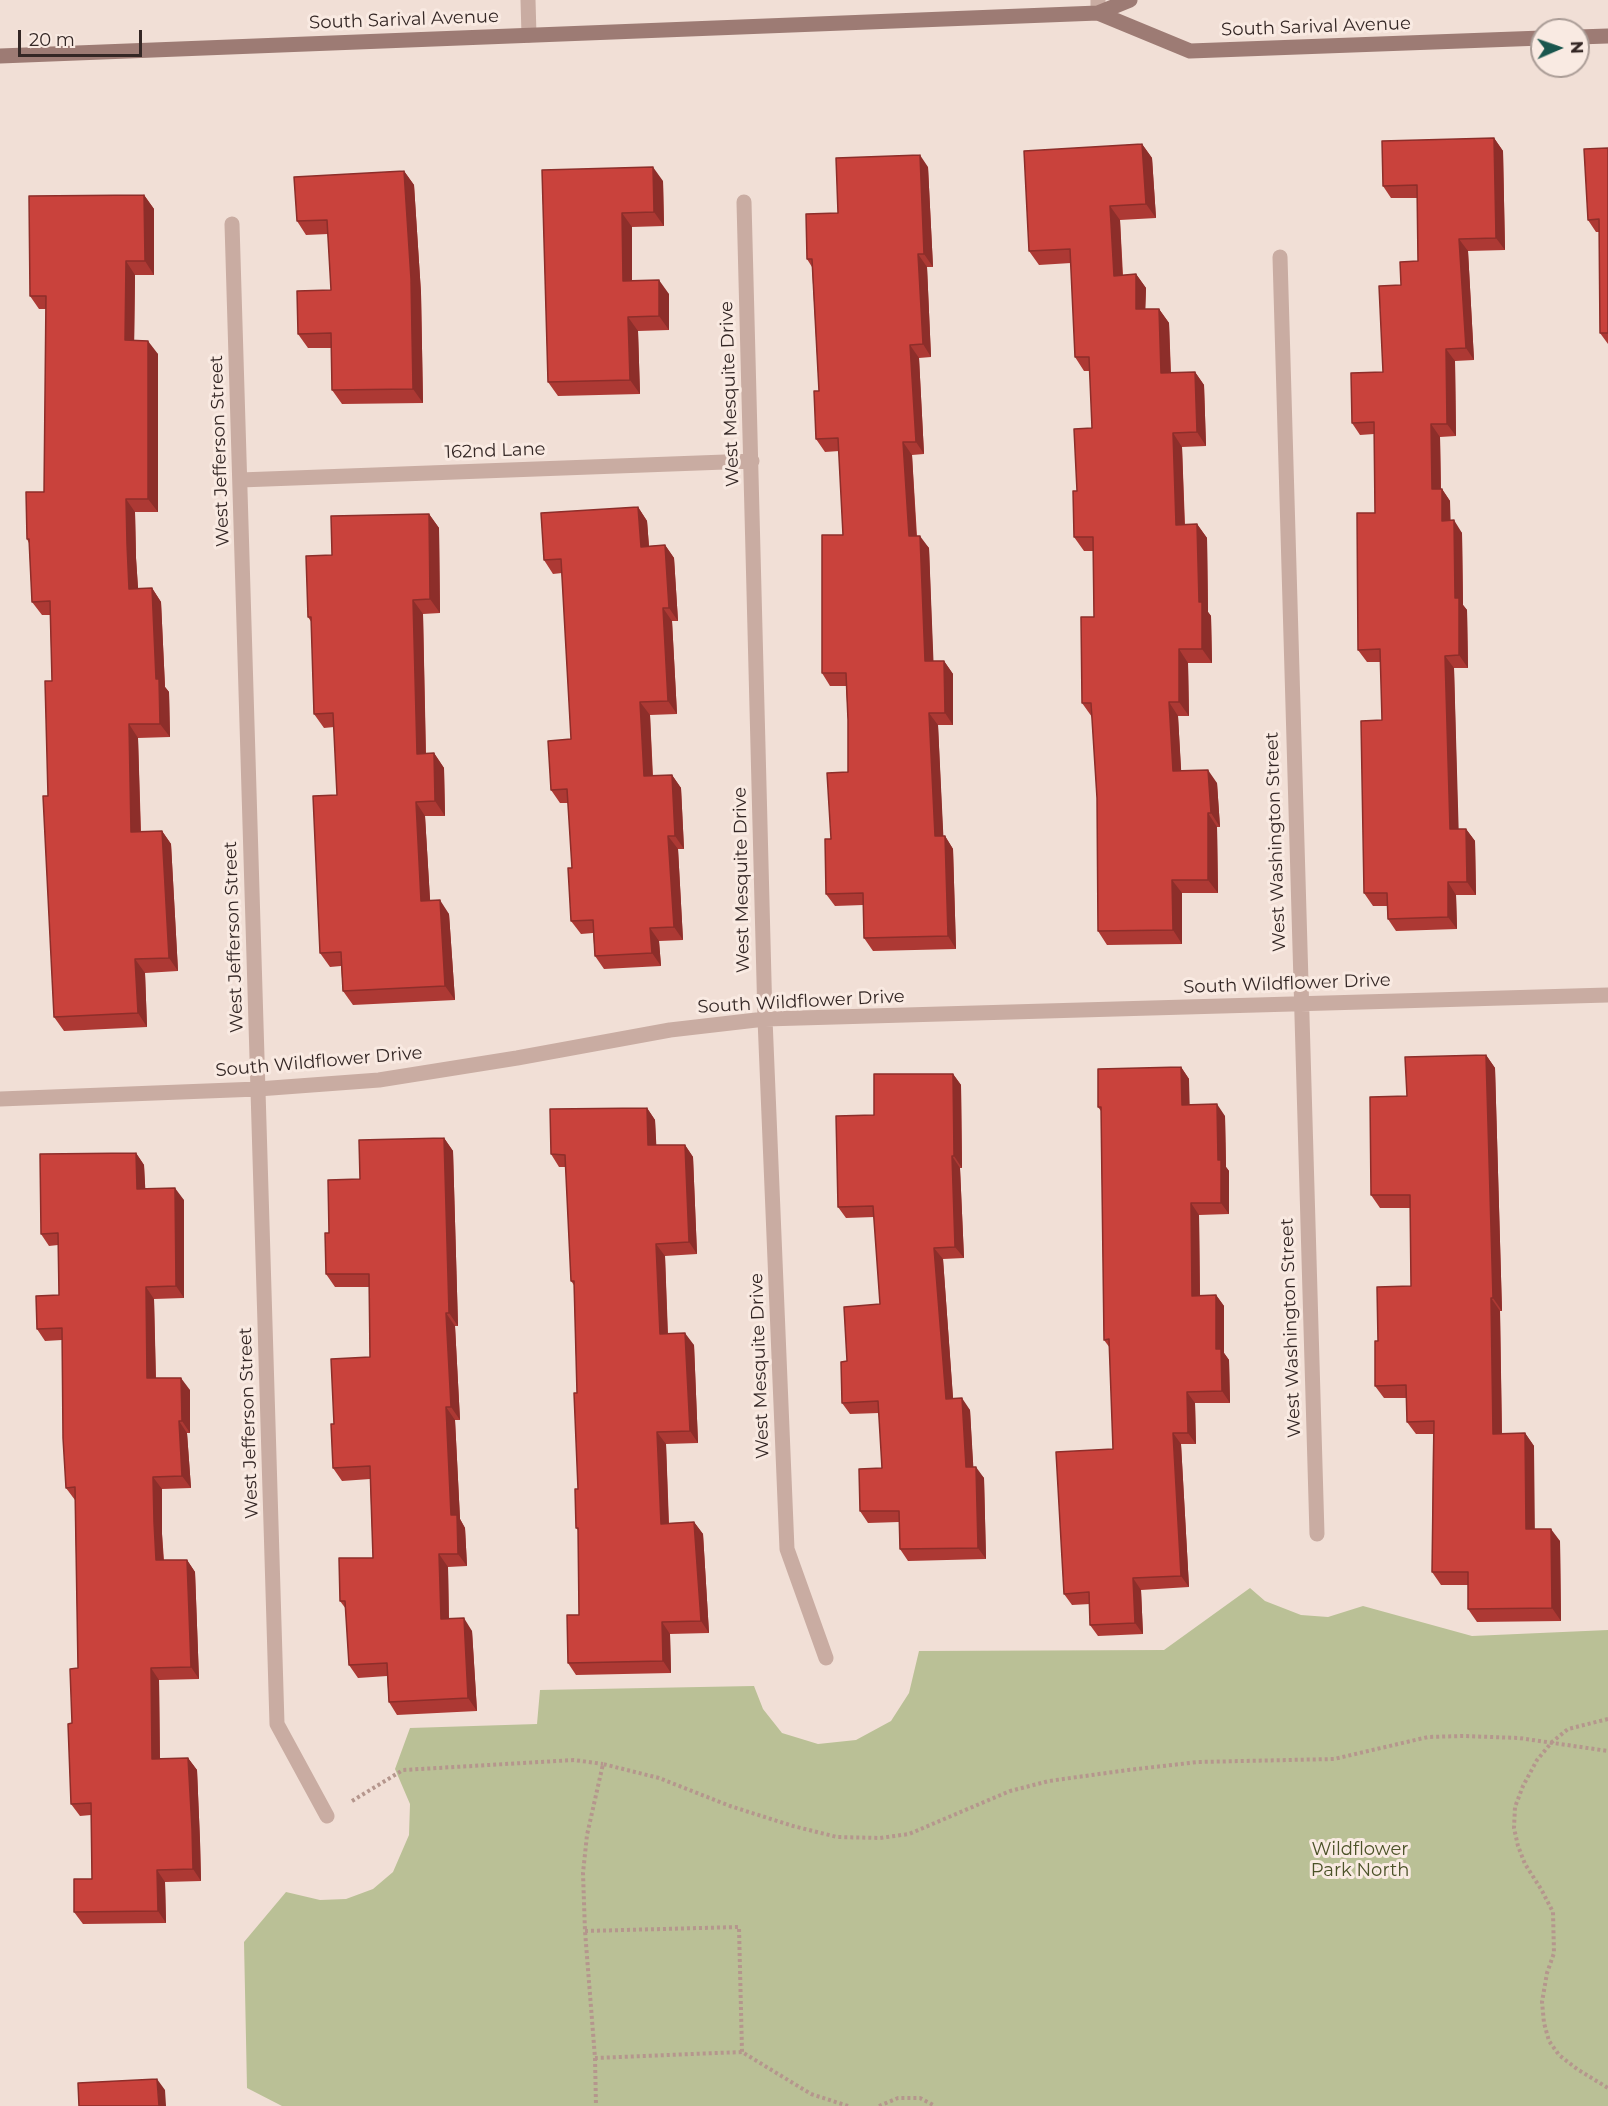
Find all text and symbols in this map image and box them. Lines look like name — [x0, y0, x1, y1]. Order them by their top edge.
street label: South Sarival Avenue — [309, 6, 499, 34]
street label: South Sarival Avenue — [1221, 13, 1411, 41]
scale bar — [21, 18, 146, 56]
north arrow — [1530, 18, 1590, 78]
text: 20 m — [29, 29, 75, 51]
text: N — [1567, 41, 1586, 54]
street label: West Mesquite Drive — [716, 301, 744, 487]
street label: West Jefferson Street — [206, 355, 234, 547]
street label: 162nd Lane — [444, 438, 546, 464]
street label: West Washington Street — [1261, 732, 1291, 952]
street label: West Mesquite Drive — [730, 787, 754, 973]
street label: West Jefferson Street — [220, 841, 248, 1033]
street label: South Wildflower Drive — [1183, 970, 1391, 998]
street label: South Wildflower Drive — [697, 986, 905, 1018]
street label: South Wildflower Drive — [215, 1042, 423, 1082]
street label: West Washington Street — [1276, 1218, 1306, 1438]
street label: West Mesquite Drive — [746, 1273, 774, 1459]
street label: West Jefferson Street — [235, 1327, 263, 1519]
park label: Wildflower Park North — [1311, 1839, 1409, 1882]

